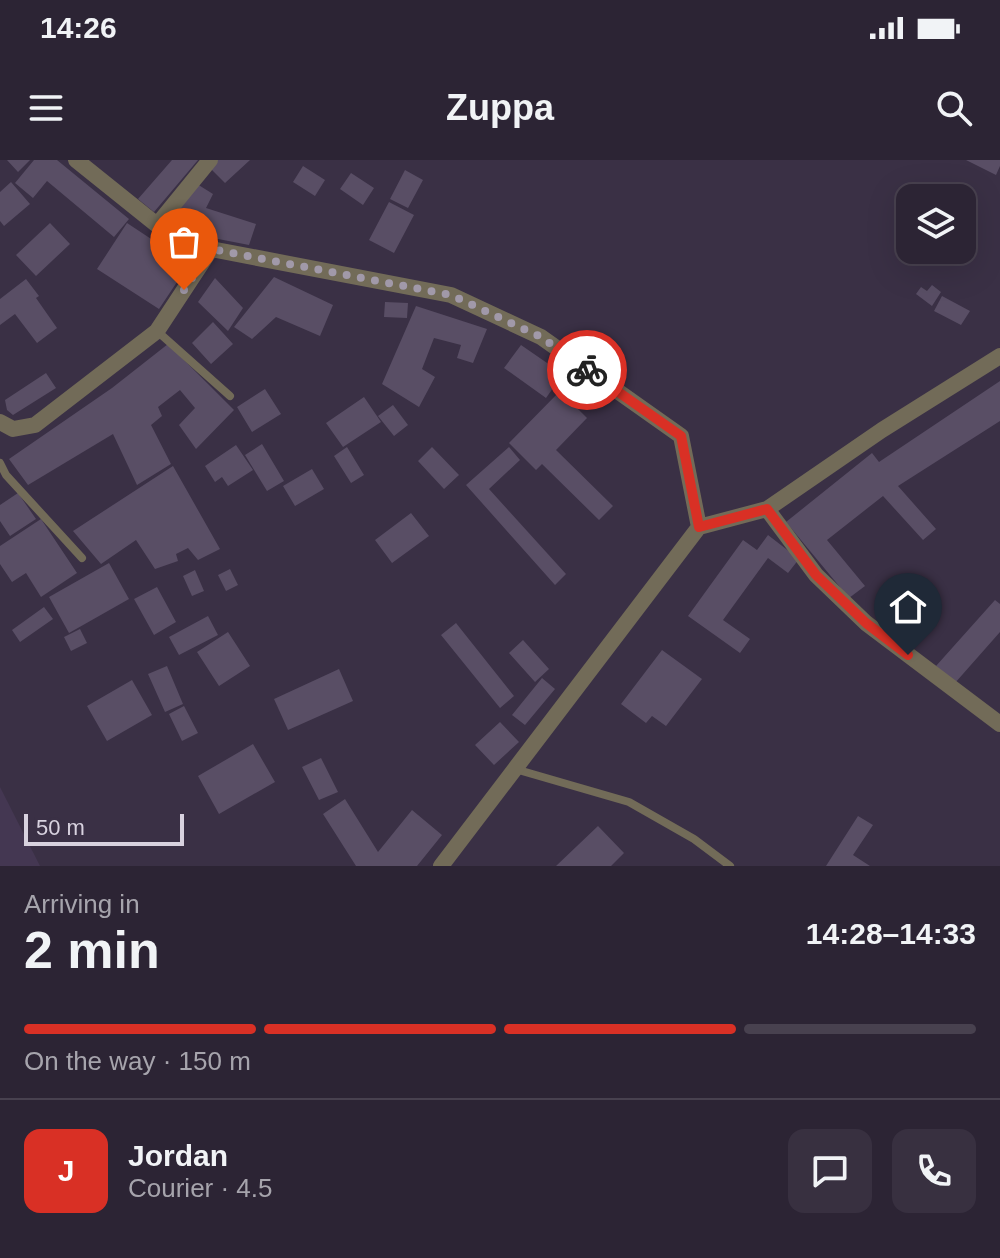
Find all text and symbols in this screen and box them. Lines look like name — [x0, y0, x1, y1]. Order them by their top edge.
text: 14:26 — [40, 11, 117, 44]
icon: menu — [24, 86, 68, 130]
icon: search — [932, 86, 976, 130]
text: Zuppa — [446, 87, 554, 128]
map controls — [896, 184, 976, 264]
button: layers — [896, 184, 976, 264]
pin — [150, 208, 218, 290]
icon: bag — [162, 220, 206, 264]
courier — [547, 330, 627, 410]
icon: bike — [565, 348, 609, 392]
pin — [874, 573, 942, 655]
icon: home — [886, 585, 930, 629]
scale bar — [24, 810, 184, 846]
text: 50 m — [36, 815, 85, 840]
text: Arriving in — [24, 889, 140, 919]
text: 14:28–14:33 — [806, 917, 976, 950]
text: 2 min — [24, 921, 160, 979]
text: On the way · 150 m — [24, 1046, 251, 1076]
button: chat — [788, 1129, 872, 1213]
button: phone — [892, 1129, 976, 1213]
text: Jordan — [128, 1139, 228, 1172]
text: J — [58, 1154, 74, 1187]
text: Courier · 4.5 — [128, 1173, 273, 1203]

